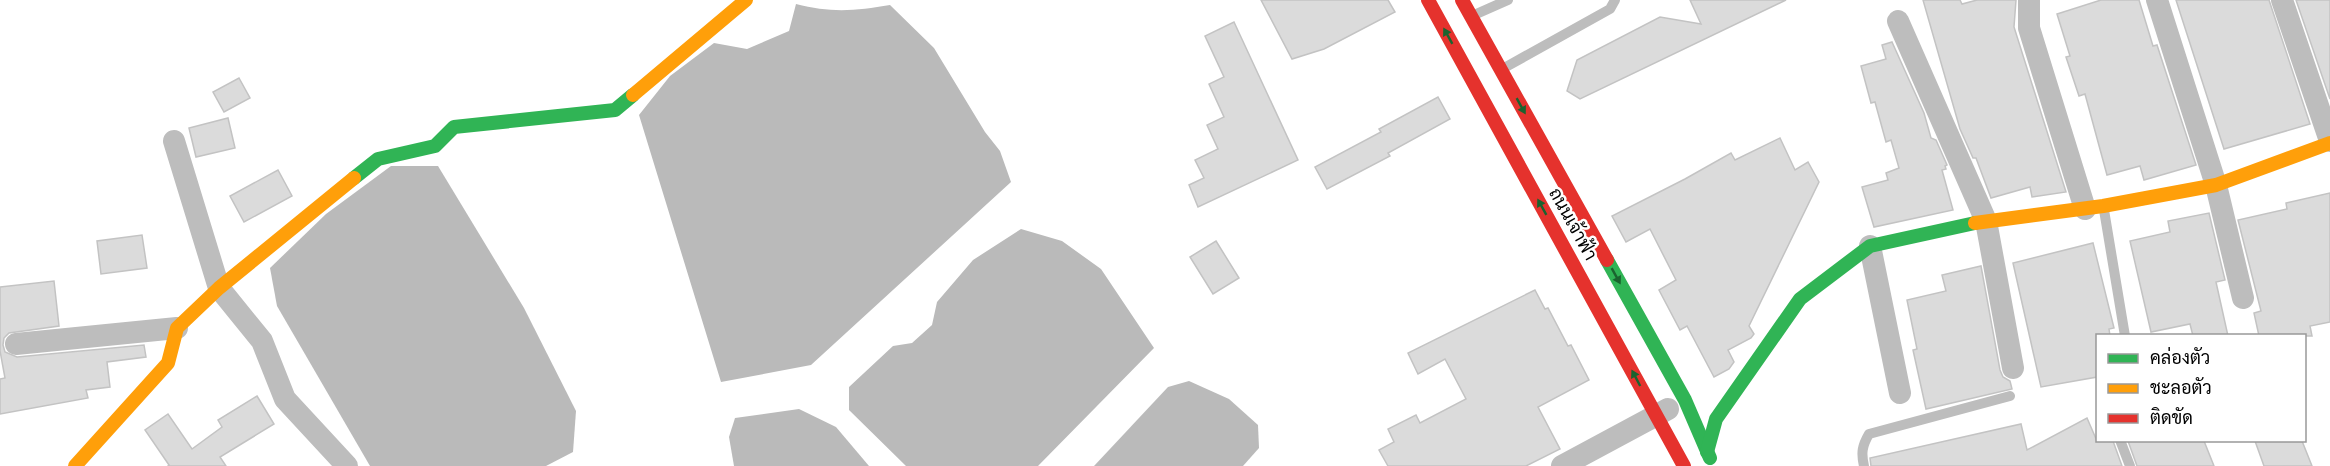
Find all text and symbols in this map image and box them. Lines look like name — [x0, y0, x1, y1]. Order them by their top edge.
one-way arrow — [1443, 27, 1453, 44]
one-way arrow — [1516, 98, 1526, 115]
street label: ถนนเจ้าฟ้า — [1544, 183, 1603, 264]
one-way arrow — [1537, 199, 1548, 215]
one-way arrow — [1611, 268, 1621, 285]
legend — [2096, 334, 2306, 442]
text: คล่องตัว — [2150, 346, 2210, 369]
one-way arrow — [1631, 369, 1641, 386]
text: ชะลอตัว — [2150, 377, 2212, 399]
text: ติดขัด — [2150, 407, 2193, 429]

